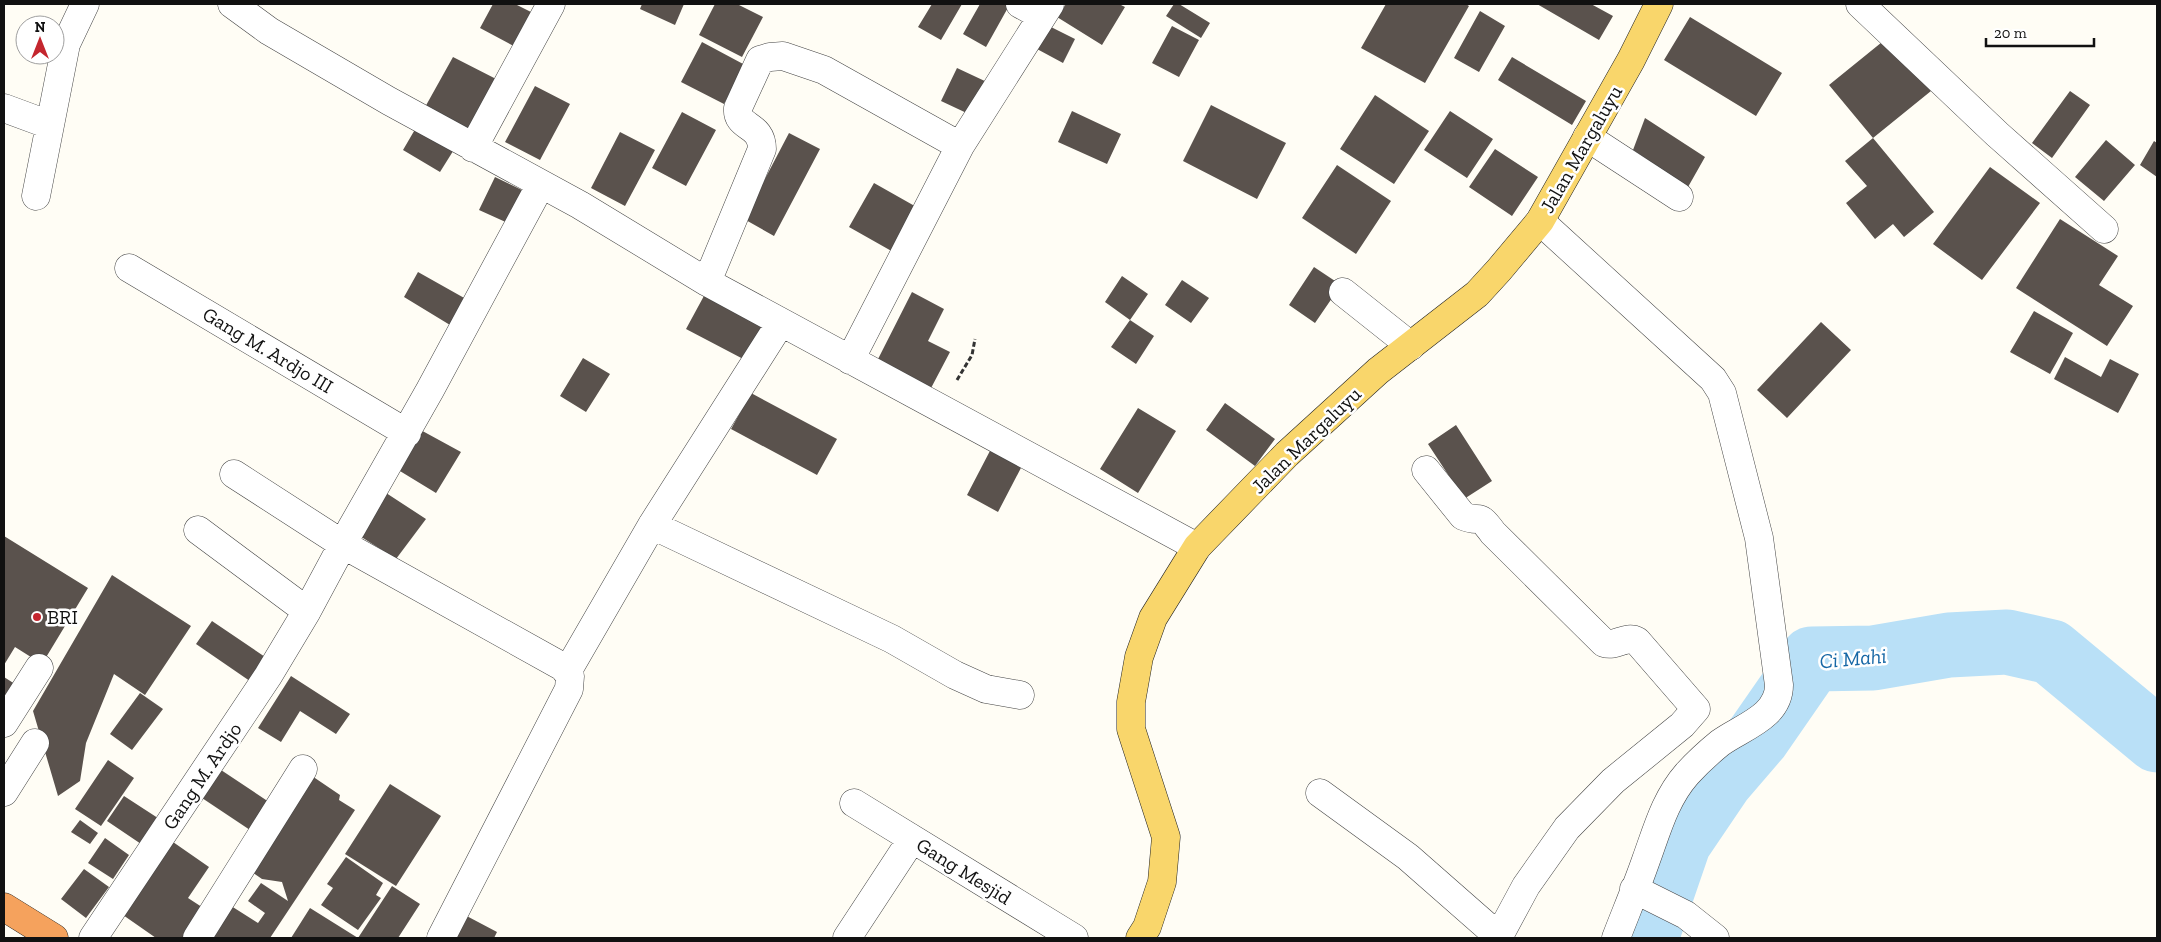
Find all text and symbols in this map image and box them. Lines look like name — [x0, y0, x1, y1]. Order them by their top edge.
north arrow — [15, 15, 65, 65]
scale bar — [1986, 15, 2094, 47]
text: N — [35, 19, 46, 36]
text: 20 m — [1994, 24, 2027, 42]
street label: Jalan Margaluyu — [1535, 81, 1627, 217]
street label: Gang M. Ardjo III — [198, 302, 338, 398]
street label: Jalan Margaluyu — [1246, 382, 1366, 498]
place label: BRI — [47, 605, 78, 629]
marker: BRI — [31, 611, 43, 623]
water label: Ci Mahi — [1818, 643, 1888, 673]
street label: Gang M. Ardjo — [157, 718, 247, 834]
street label: Gang Mesjid — [912, 832, 1016, 910]

